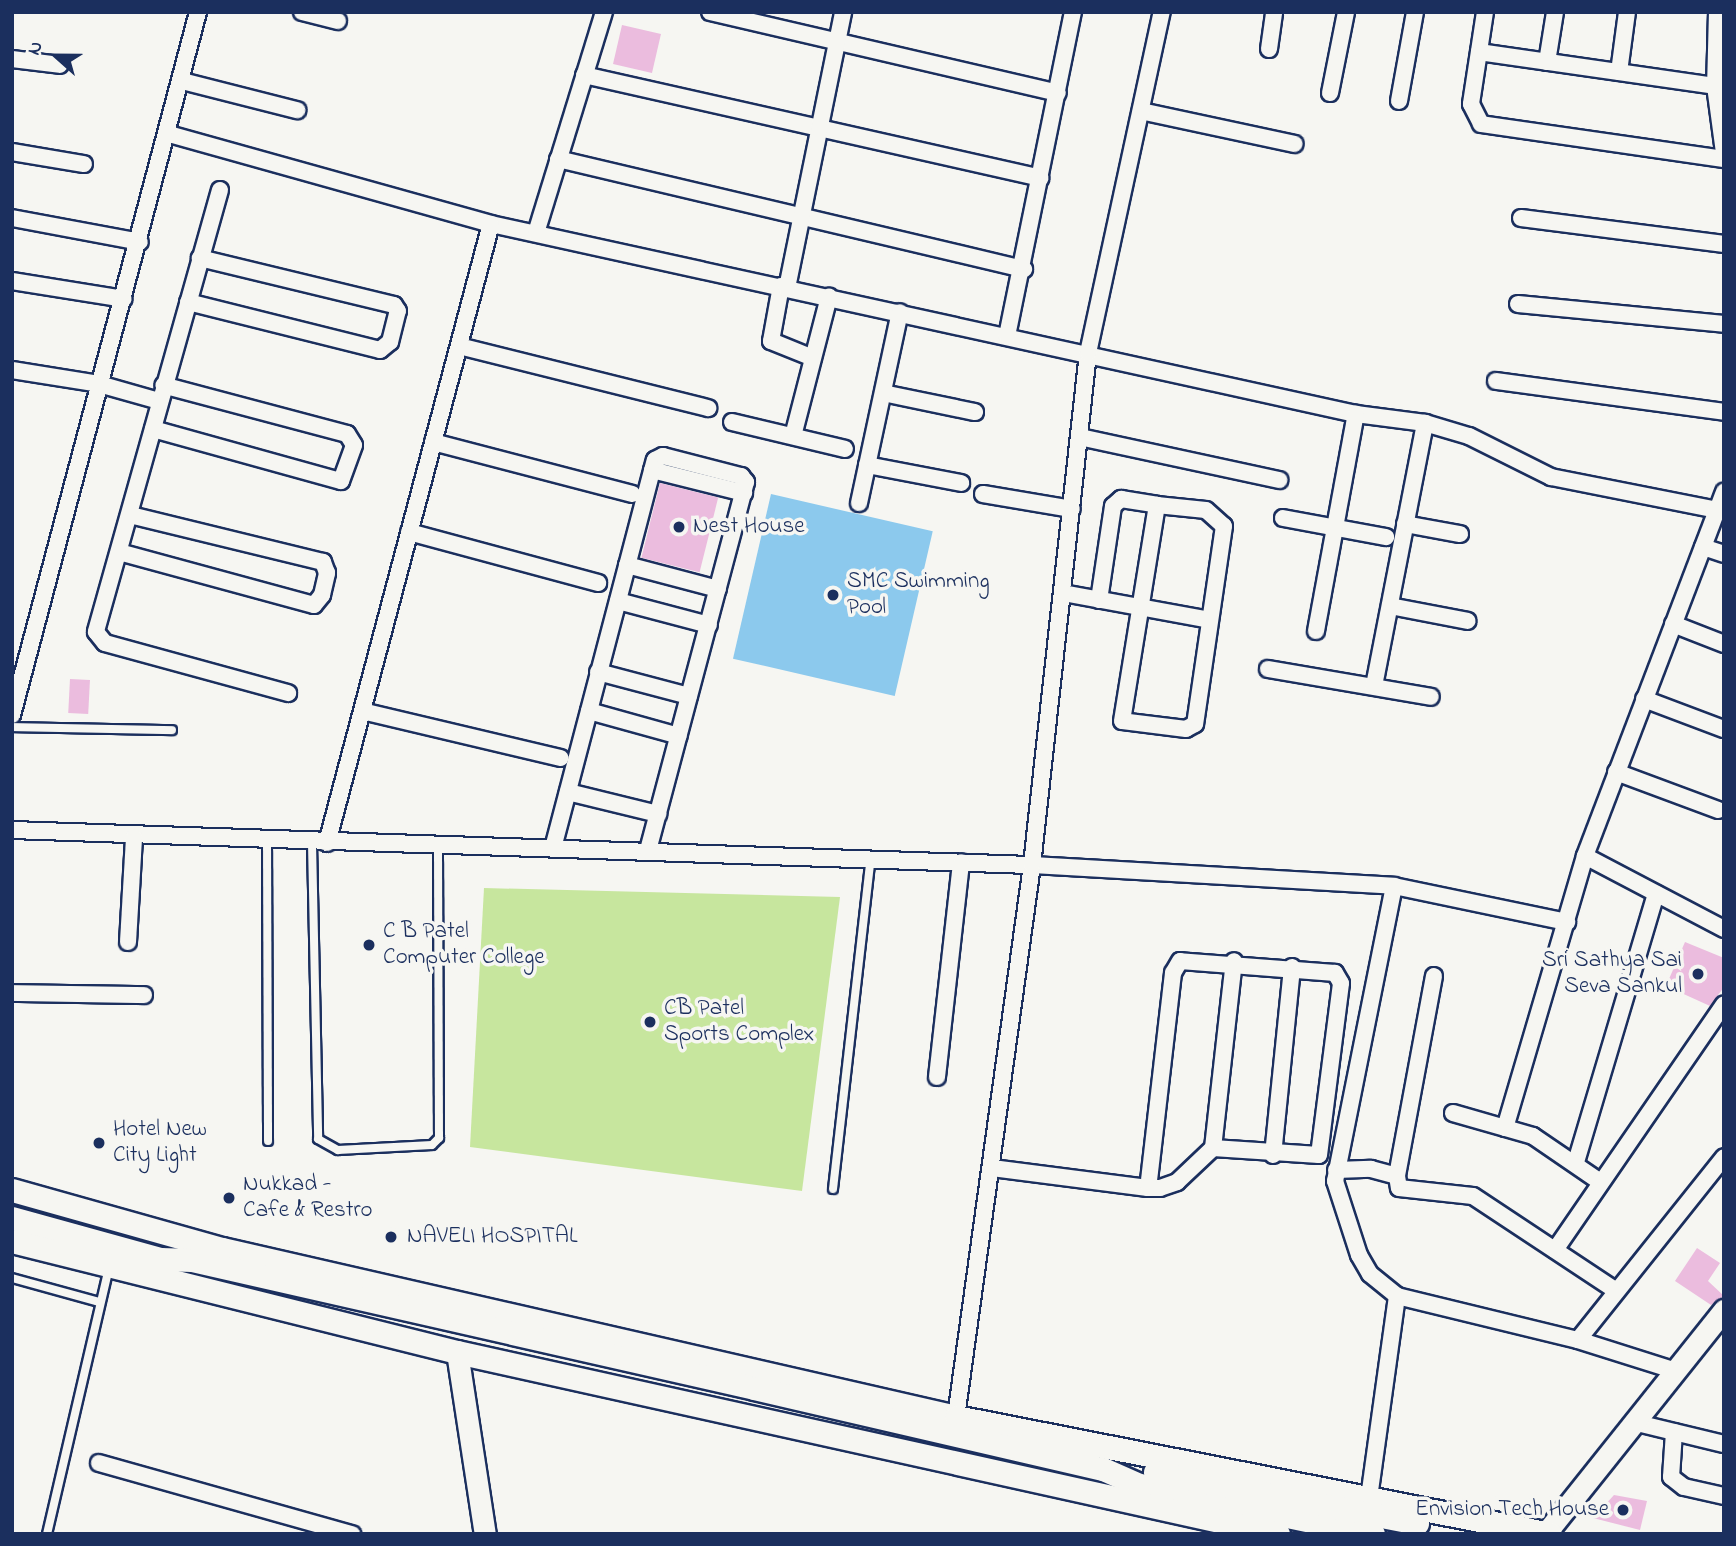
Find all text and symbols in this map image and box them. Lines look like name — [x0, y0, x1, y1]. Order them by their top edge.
north arrow — [21, 21, 91, 91]
text: N — [21, 37, 51, 59]
place label: Nest House — [693, 513, 804, 541]
marker: Nest House — [671, 519, 687, 535]
place label: SMC Swimming Pool — [847, 568, 990, 622]
marker: SMC Swimming Pool — [825, 587, 841, 603]
place label: C B Patel Computer College — [383, 918, 545, 972]
marker: C B Patel Computer College — [361, 937, 377, 953]
place label: Sri Sathya Sai Seva Sankul — [1542, 947, 1682, 1001]
marker: Sri Sathya Sai Seva Sankul — [1688, 964, 1708, 984]
place label: CB Patel Sports Complex — [664, 995, 814, 1049]
marker: CB Patel Sports Complex — [642, 1014, 658, 1030]
place label: Hotel New City Light — [113, 1116, 207, 1170]
marker: Hotel New City Light — [91, 1135, 107, 1151]
place label: Nukkad - Cafe & Restro — [243, 1171, 373, 1225]
marker: Nukkad - Cafe & Restro — [221, 1190, 237, 1206]
place label: NAVELI HOSPITAL — [407, 1223, 578, 1251]
marker: NAVELI HOSPITAL — [381, 1227, 401, 1247]
place label: Envision Tech House — [1415, 1496, 1609, 1524]
marker: Envision Tech House — [1615, 1502, 1631, 1518]

